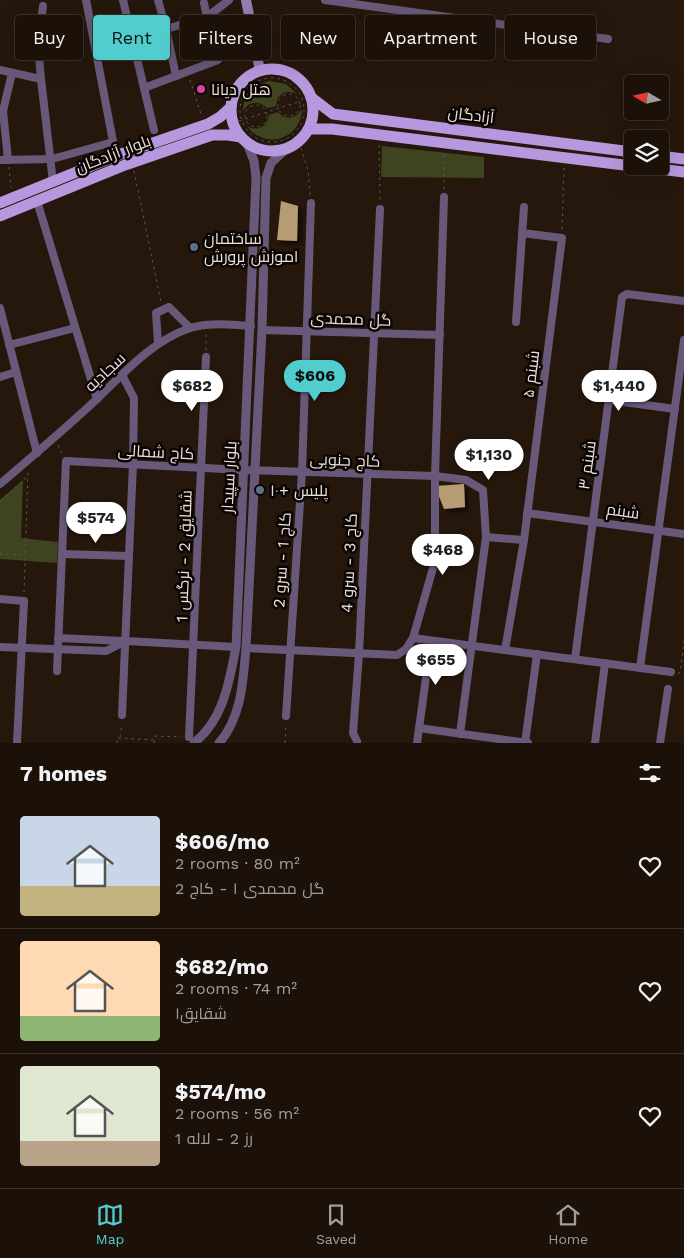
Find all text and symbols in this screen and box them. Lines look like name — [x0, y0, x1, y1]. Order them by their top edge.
chip: Buy — [15, 15, 83, 60]
chip: Rent — [93, 15, 170, 60]
chip: Filters — [180, 15, 271, 60]
chip: New — [281, 15, 355, 60]
chip: Apartment — [365, 15, 495, 60]
chip: House — [505, 15, 596, 60]
north arrow — [624, 75, 669, 120]
map controls — [624, 75, 669, 175]
place label: هتل دیانا — [211, 80, 271, 100]
marker: هتل دیانا — [195, 83, 207, 95]
street label: آزادگان — [447, 103, 496, 128]
button: layers — [624, 130, 669, 175]
street label: بلوار آزادگان — [73, 131, 154, 178]
place label: ساختمان اموزش پرورش — [204, 229, 298, 268]
marker: ساختمان اموزش پرورش — [188, 241, 200, 253]
street label: گل محمدی — [310, 308, 392, 331]
street label: سجادیه — [81, 348, 129, 396]
street label: شبنم ۵ — [519, 349, 545, 399]
pin: $606 — [285, 360, 345, 402]
text: $606 — [295, 366, 335, 385]
pin: $682 — [162, 370, 222, 412]
pin: $1,440 — [578, 370, 660, 412]
text: $682 — [172, 376, 212, 395]
text: $1,440 — [593, 376, 645, 395]
pin: $1,130 — [448, 438, 530, 481]
street label: شبنم ۳ — [574, 439, 602, 491]
street label: بلوار سپیدار — [218, 440, 241, 515]
street label: کاج شمالی — [117, 441, 195, 465]
text: $1,130 — [466, 445, 512, 464]
street label: کاج جنوبی — [309, 449, 381, 473]
place label: پلیس +۱۰ — [270, 481, 329, 502]
marker: پلیس +۱۰ — [254, 484, 266, 496]
street label: شقایق 2 - نرگس 1 — [172, 490, 197, 622]
street label: شبنم — [605, 499, 641, 525]
pin: $574 — [66, 502, 126, 544]
text: $574 — [77, 508, 115, 527]
street label: کاج 1 - سرو 2 — [269, 511, 297, 609]
street label: کاج 3 - سرو 4 — [337, 513, 363, 613]
pin: $468 — [413, 534, 473, 576]
text: $468 — [423, 540, 463, 559]
pin: $655 — [406, 644, 466, 686]
text: $655 — [417, 650, 455, 669]
icon: filters — [636, 759, 664, 787]
text: 7 homes — [20, 761, 107, 786]
text: $606/mo — [175, 829, 269, 854]
icon: home — [60, 836, 120, 896]
icon: heart — [636, 852, 664, 880]
text: 2 rooms · 80 m² — [175, 854, 300, 873]
text: گل محمدی ۱ - کاج 2 — [175, 879, 324, 898]
text: $682/mo — [175, 954, 269, 979]
icon: home — [60, 961, 120, 1021]
icon: heart — [636, 977, 664, 1005]
text: 2 rooms · 74 m² — [175, 979, 297, 998]
text: شقایق۱ — [175, 1004, 227, 1023]
text: $574/mo — [175, 1079, 266, 1104]
icon: home — [60, 1086, 120, 1146]
icon: heart — [636, 1102, 664, 1130]
text: 2 rooms · 56 m² — [175, 1104, 299, 1123]
text: رز 2 - لاله 1 — [175, 1129, 253, 1148]
tab: Map — [96, 1201, 124, 1247]
tab: Saved — [316, 1201, 357, 1247]
tab: Home — [548, 1201, 588, 1247]

